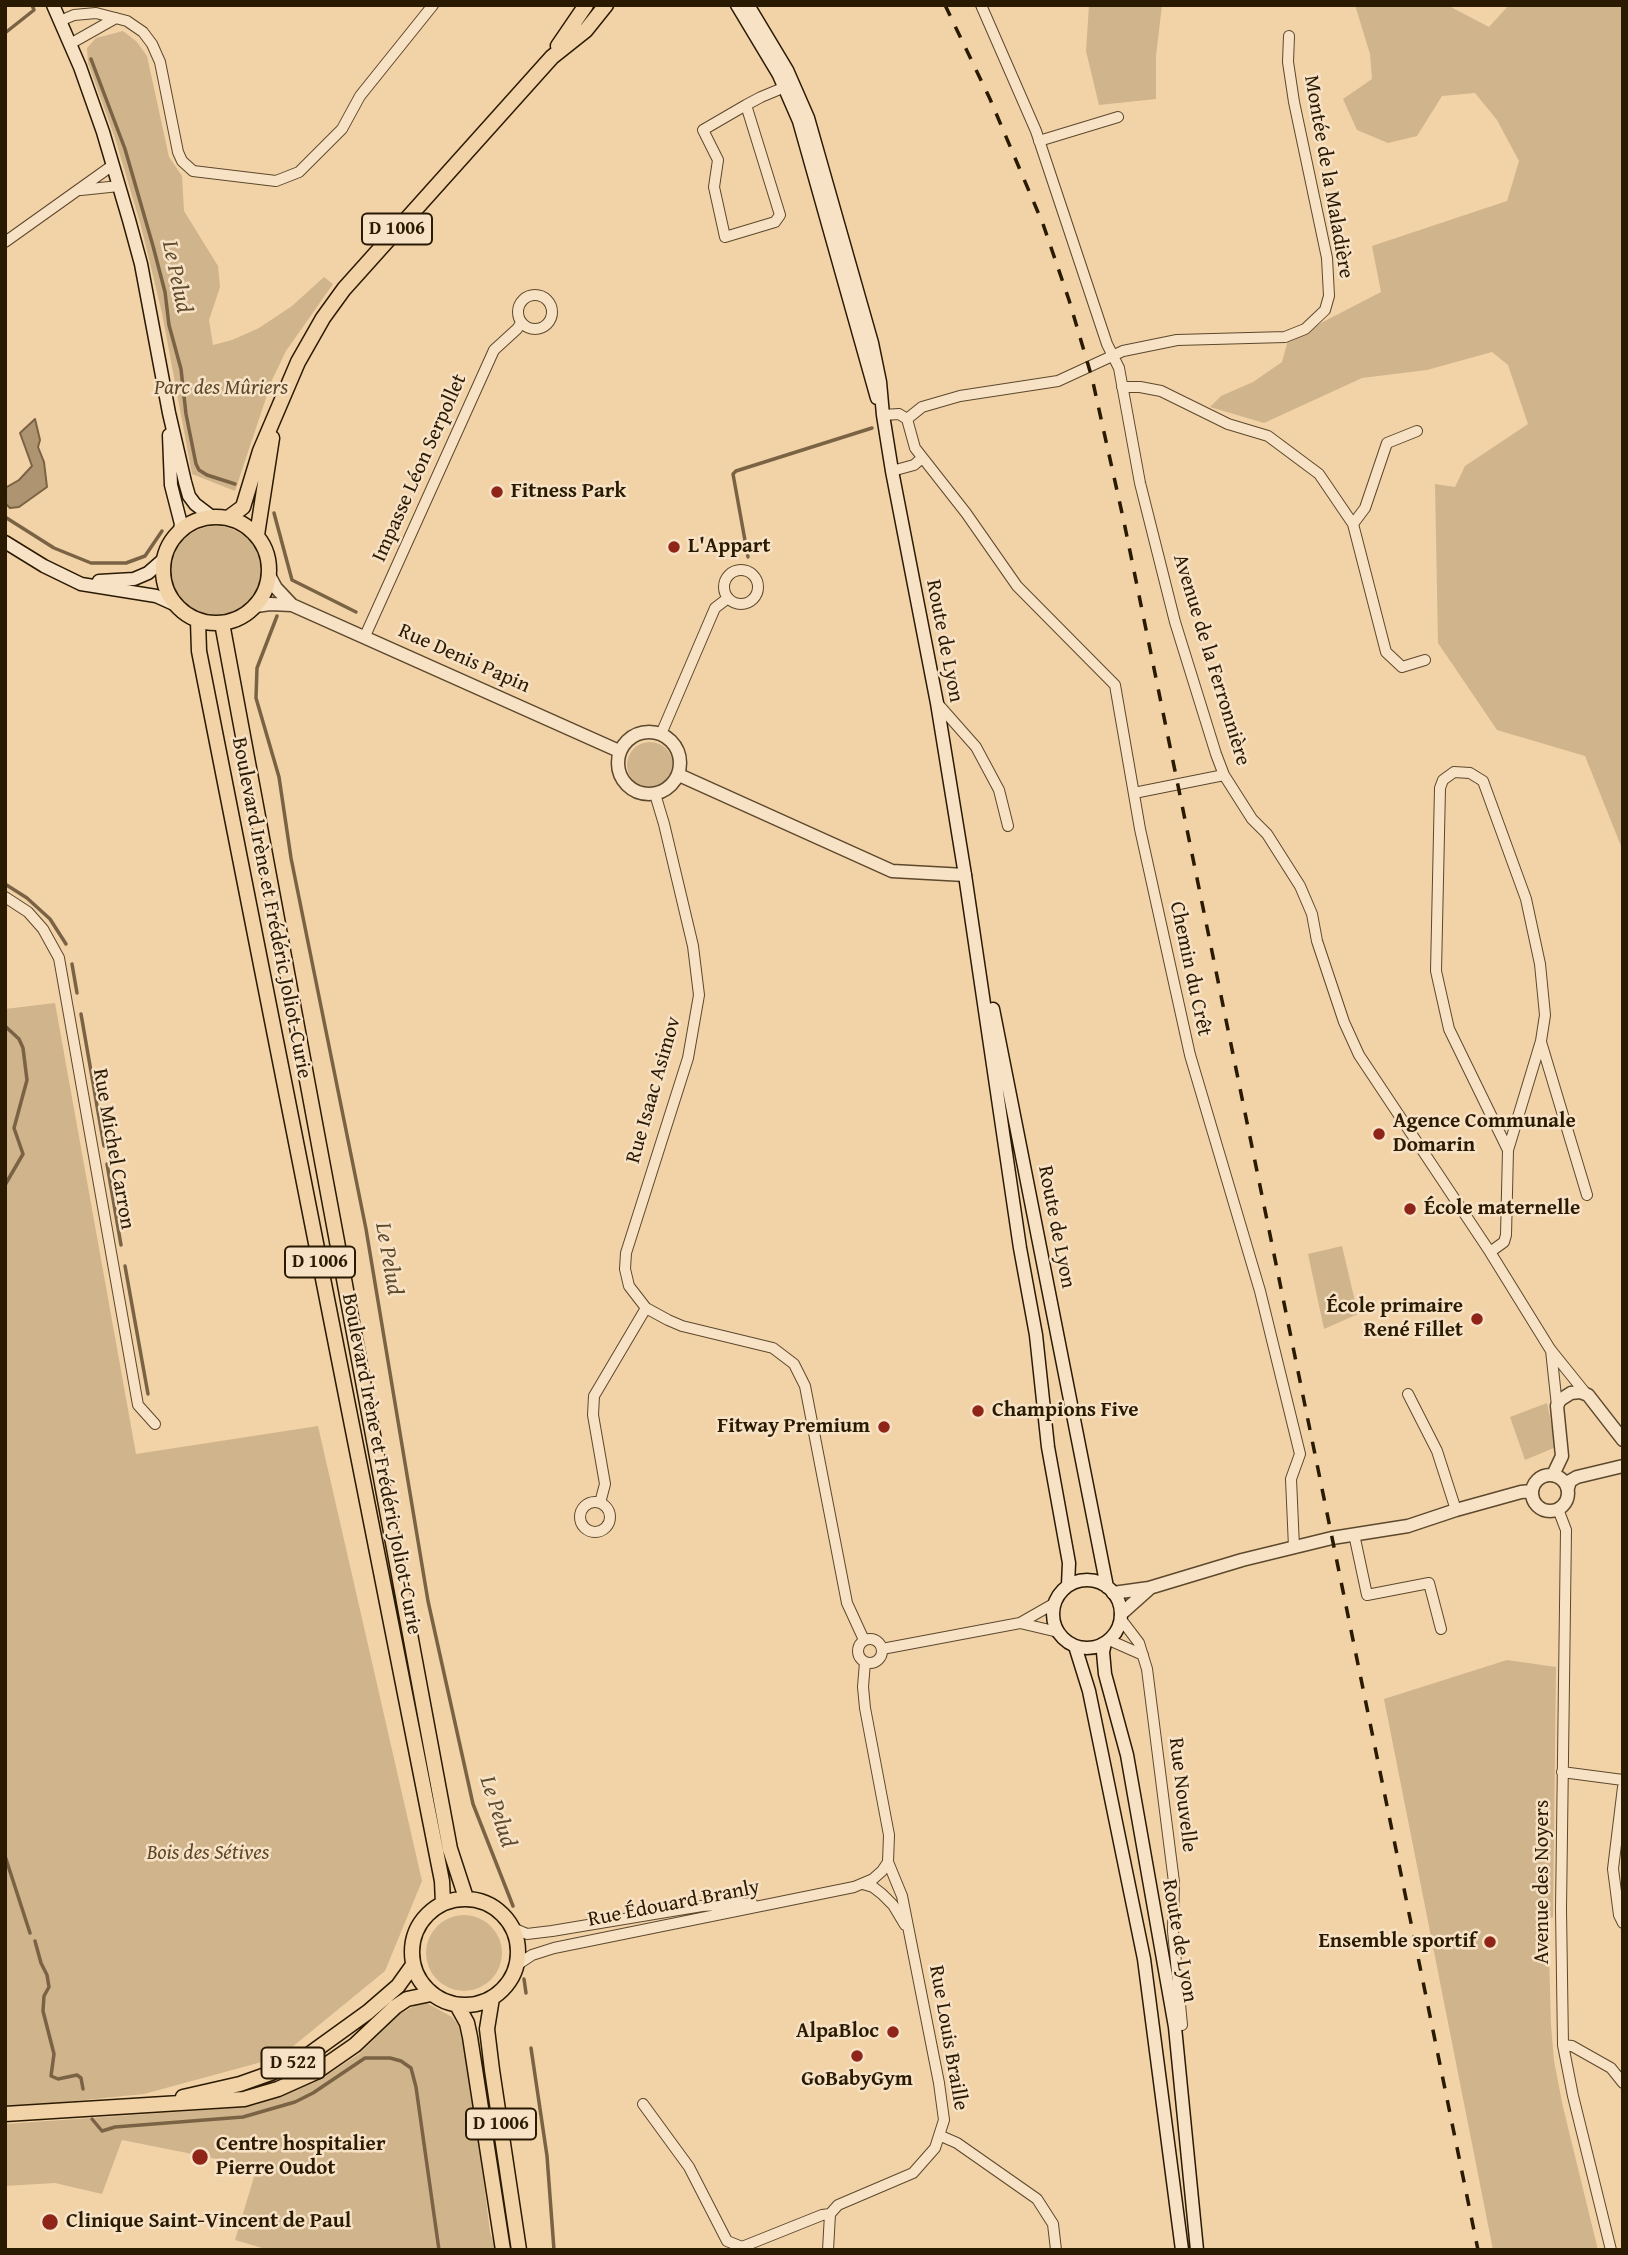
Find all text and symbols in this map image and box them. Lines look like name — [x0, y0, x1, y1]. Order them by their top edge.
street label: Montée de la Maladière — [1298, 74, 1358, 280]
road number: D 1006 — [362, 214, 432, 244]
water label: Le Pelud — [155, 238, 197, 316]
street label: Impasse Léon Serpollet — [367, 370, 473, 566]
park label: Parc des Mûriers — [154, 376, 288, 402]
place label: Fitness Park — [511, 479, 626, 505]
marker: Fitness Park — [489, 484, 505, 500]
place label: L'Appart — [688, 534, 770, 560]
marker: L'Appart — [666, 539, 682, 555]
street label: Avenue de la Ferronnière — [1167, 551, 1255, 769]
street label: Route de Lyon — [920, 577, 968, 705]
street label: Rue Denis Papin — [394, 619, 534, 699]
street label: Boulevard Irène et Frédéric Joliot-Curie — [226, 735, 316, 1081]
street label: Chemin du Crêt — [1163, 899, 1217, 1039]
street label: Rue Isaac Asimov — [621, 1014, 687, 1166]
street label: Rue Michel Carron — [86, 1067, 140, 1231]
place label: Agence Communale Domarin — [1393, 1109, 1576, 1159]
marker: Agence Communale Domarin — [1371, 1126, 1387, 1142]
street label: Route de Lyon — [1032, 1163, 1080, 1291]
place label: École maternelle — [1424, 1196, 1580, 1222]
marker: École maternelle — [1402, 1201, 1418, 1217]
water label: Le Pelud — [368, 1220, 408, 1298]
road number: D 1006 — [285, 1246, 355, 1278]
street label: Boulevard Irène et Frédéric Joliot-Curie — [336, 1291, 426, 1637]
place label: École primaire René Fillet — [1326, 1294, 1463, 1344]
marker: École primaire René Fillet — [1469, 1311, 1485, 1327]
place label: Champions Five — [992, 1398, 1139, 1424]
marker: Champions Five — [970, 1403, 986, 1419]
place label: Fitway Premium — [717, 1414, 870, 1440]
marker: Fitway Premium — [876, 1419, 892, 1435]
street label: Rue Nouvelle — [1162, 1736, 1202, 1854]
water label: Le Pelud — [473, 1773, 521, 1851]
street label: Avenue des Noyers — [1530, 1800, 1556, 1964]
park label: Bois des Sétives — [147, 1841, 269, 1867]
street label: Rue Édouard Branly — [586, 1875, 762, 1933]
street label: Route de Lyon — [1156, 1877, 1202, 2005]
place label: Ensemble sportif — [1318, 1929, 1476, 1955]
marker: Ensemble sportif — [1482, 1934, 1498, 1950]
street label: Rue Louis Braille — [923, 1963, 973, 2113]
place label: AlpaBloc — [796, 2019, 879, 2045]
marker: AlpaBloc — [885, 2024, 901, 2040]
road number: D 522 — [262, 2048, 324, 2078]
marker: GoBabyGym — [849, 2048, 865, 2064]
place label: GoBabyGym — [801, 2067, 913, 2093]
road number: D 1006 — [466, 2108, 536, 2140]
place label: Centre hospitalier Pierre Oudot — [216, 2132, 386, 2182]
marker: Centre hospitalier Pierre Oudot — [190, 2147, 210, 2167]
place label: Clinique Saint-Vincent de Paul — [66, 2209, 351, 2235]
marker: Clinique Saint-Vincent de Paul — [40, 2212, 60, 2232]

